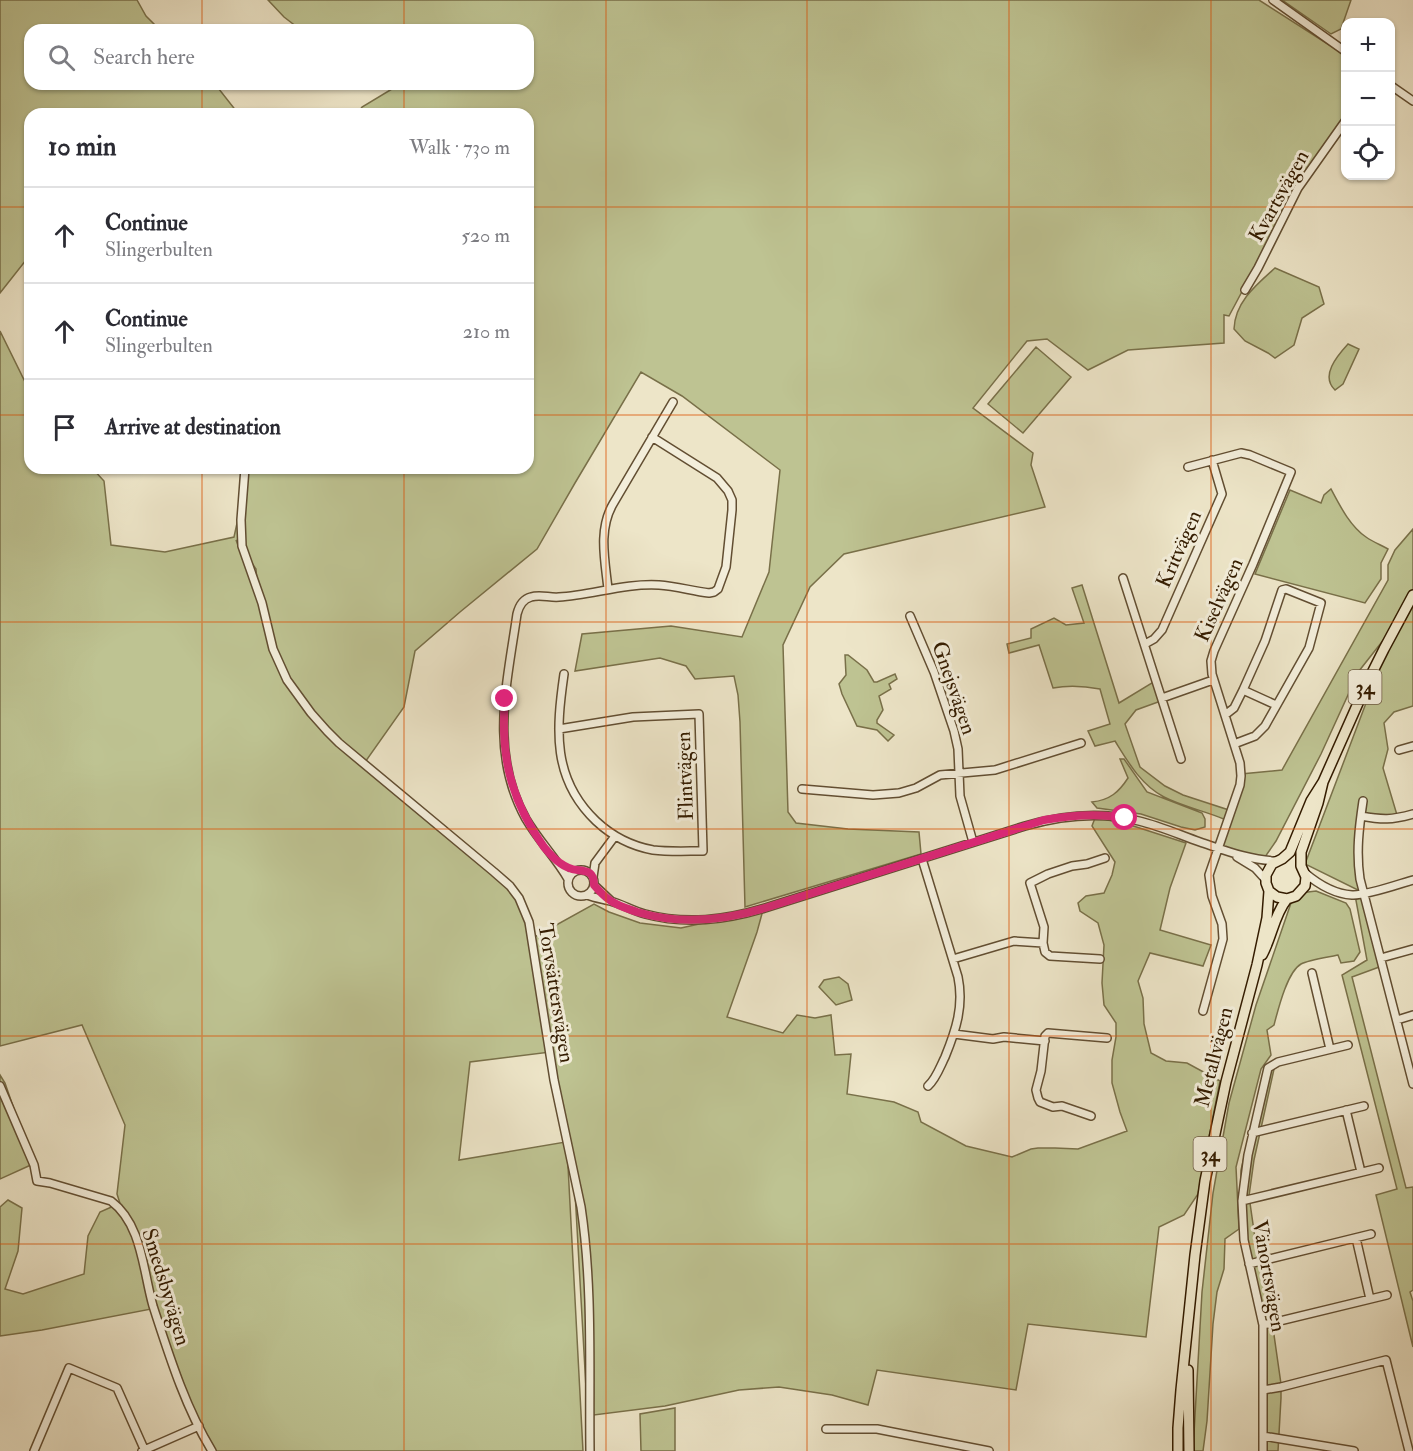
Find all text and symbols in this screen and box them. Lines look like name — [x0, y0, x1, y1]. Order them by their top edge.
map controls — [1341, 18, 1395, 180]
button: + — [1341, 18, 1395, 72]
search box — [24, 24, 534, 90]
icon: search — [45, 41, 78, 74]
text: Search here — [93, 43, 195, 71]
button: − — [1341, 72, 1395, 126]
button: locate — [1341, 126, 1395, 180]
text: 10 min — [48, 131, 116, 163]
text: Walk · 730 m — [409, 135, 510, 160]
street label: Kvartsvägen — [1243, 145, 1315, 247]
text: Continue — [105, 209, 188, 237]
icon: ahead — [48, 219, 81, 252]
text: 520 m — [461, 223, 510, 248]
text: Slingerbulten — [105, 237, 213, 262]
text: Continue — [105, 305, 188, 333]
icon: ahead — [48, 315, 81, 348]
text: 210 m — [463, 319, 510, 344]
text: Slingerbulten — [105, 333, 213, 358]
icon: arrive — [48, 411, 81, 444]
text: Arrive at destination — [105, 413, 281, 441]
street label: Kritvägen — [1150, 506, 1208, 592]
street label: Kiselvägen — [1189, 554, 1250, 646]
street label: Gnejsvägen — [925, 638, 983, 738]
road number: 34 — [1348, 670, 1382, 704]
route end — [491, 685, 517, 711]
street label: Flintvägen — [670, 731, 700, 821]
route start — [1111, 804, 1137, 830]
street label: Torvsättersvägen — [532, 921, 580, 1065]
street label: Metallvägen — [1189, 1004, 1240, 1110]
road number: 34 — [1194, 1137, 1226, 1171]
street label: Vänortsvägen — [1246, 1218, 1292, 1334]
street label: Smedsbyvägen — [135, 1225, 197, 1349]

